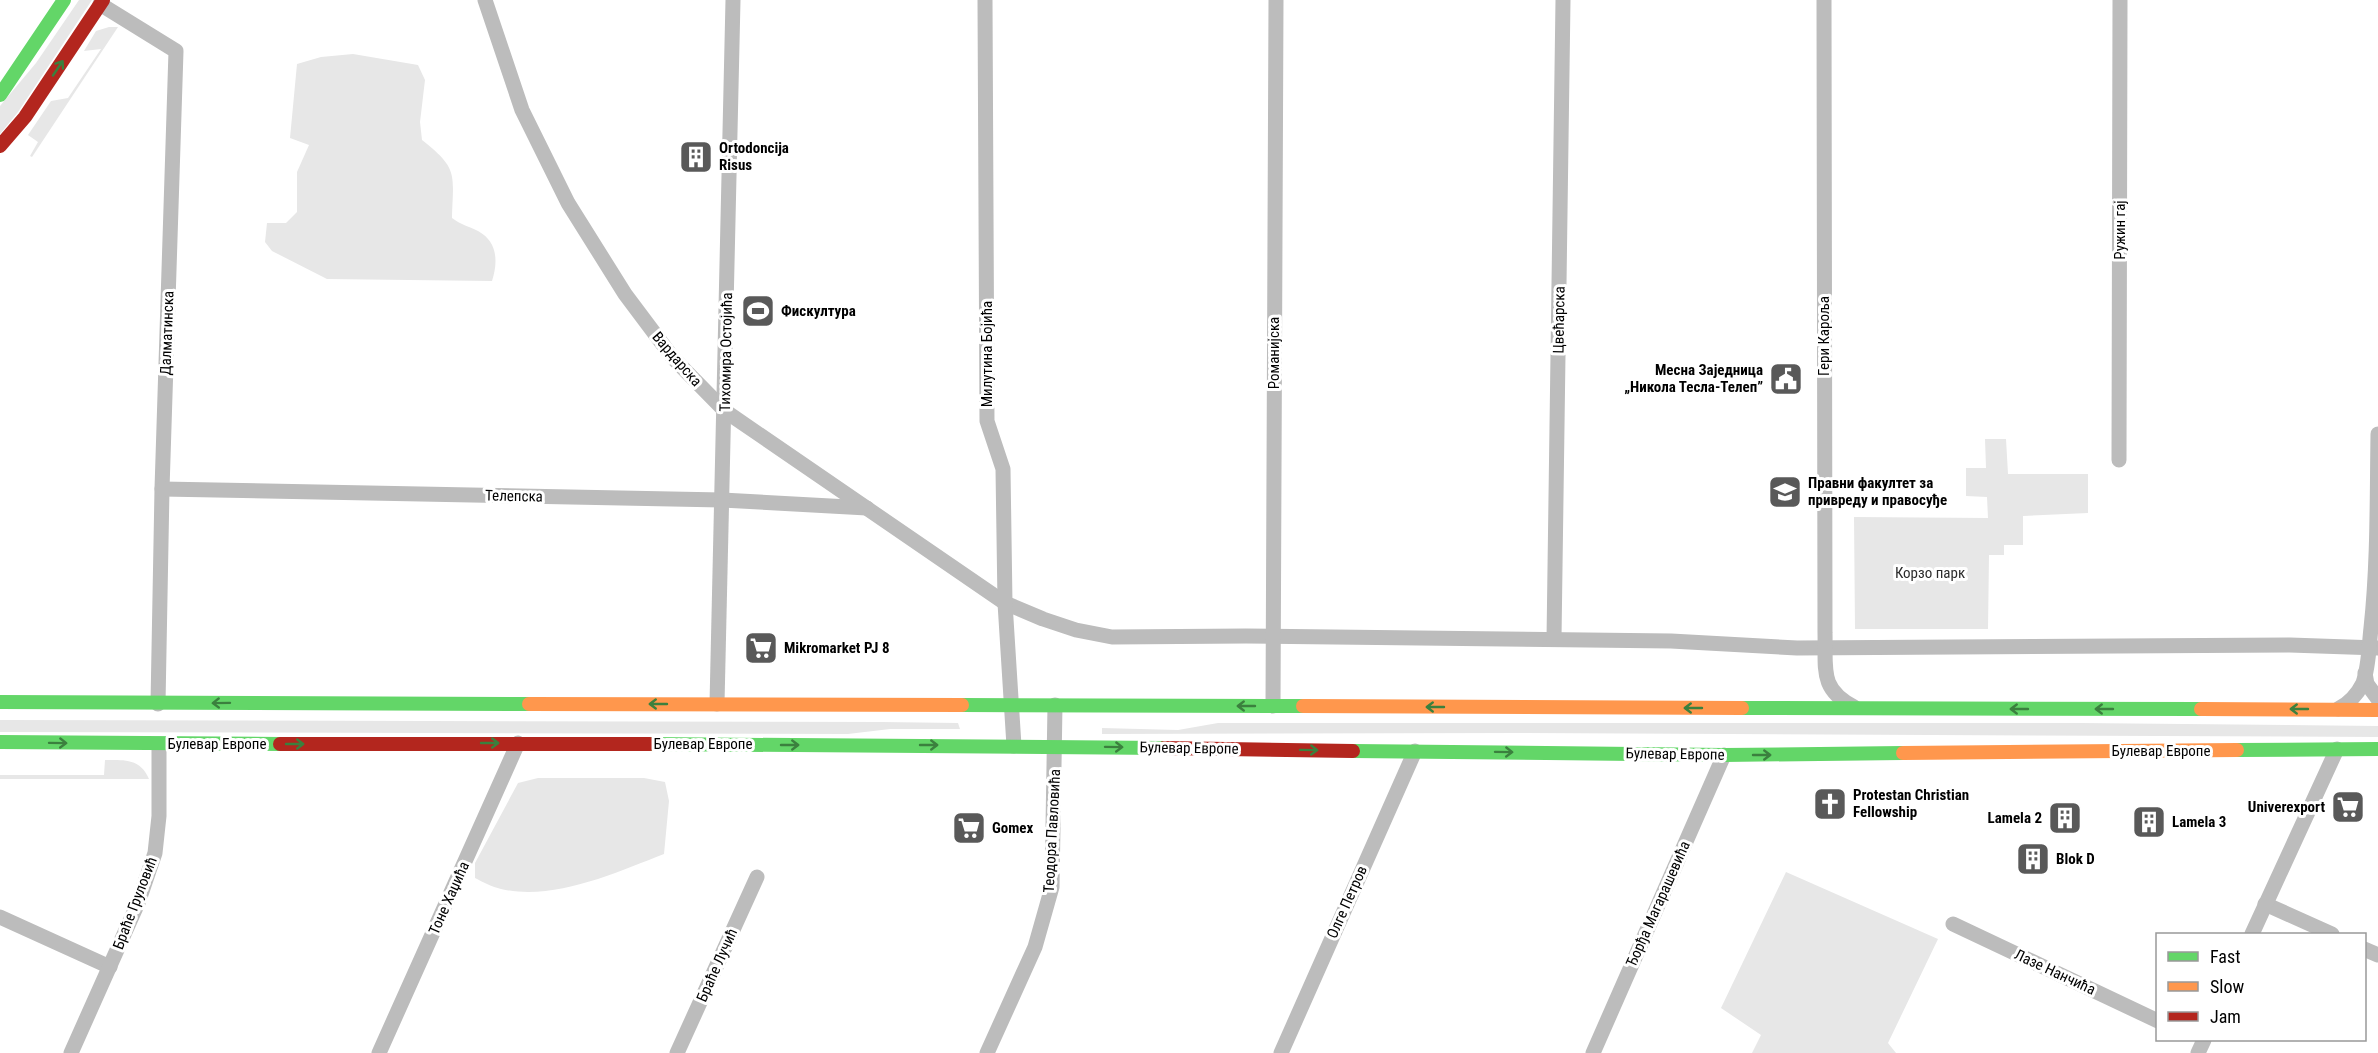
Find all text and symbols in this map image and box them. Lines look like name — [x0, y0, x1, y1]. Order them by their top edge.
one-way arrow — [51, 60, 64, 77]
building icon: Ortodoncija Risus — [678, 139, 714, 175]
place label: Ortodoncija Risus — [719, 139, 789, 174]
street label: Ружин гај — [2111, 200, 2129, 260]
street label: Цвећарска — [1549, 286, 1569, 354]
street label: Далматинска — [157, 290, 177, 376]
street label: Тихомира Остојића — [716, 292, 736, 412]
sports icon: Фискултура — [740, 293, 776, 329]
street label: Гери Кароља — [1815, 296, 1833, 376]
street label: Милутина Бојића — [978, 301, 996, 407]
place label: Фискултура — [781, 302, 856, 320]
street label: Романијска — [1265, 317, 1283, 389]
street label: Вардарска — [648, 328, 706, 390]
place label: Месна Заједница „Никола Тесла-Телеп” — [1624, 361, 1763, 396]
public building icon: Месна Заједница „Никола Тесла-Телеп” — [1768, 361, 1804, 397]
school or university icon: Правни факултет за привреду и правосуђе — [1767, 474, 1803, 510]
place label: Правни факултет за привреду и правосуђе — [1808, 474, 1947, 509]
street label: Телепска — [485, 486, 543, 506]
park label: Корзо парк — [1895, 564, 1965, 582]
supermarket icon: Mikromarket PJ 8 — [743, 630, 779, 666]
place label: Mikromarket PJ 8 — [784, 639, 889, 657]
one-way arrow — [212, 697, 232, 709]
one-way arrow — [649, 698, 669, 710]
one-way arrow — [1236, 700, 1256, 712]
one-way arrow — [1425, 701, 1445, 713]
one-way arrow — [1683, 702, 1703, 714]
one-way arrow — [2010, 703, 2030, 715]
one-way arrow — [2094, 703, 2114, 715]
one-way arrow — [2289, 703, 2309, 715]
street label: Булевар Европе — [167, 735, 267, 753]
street label: Булевар Европе — [653, 735, 753, 753]
one-way arrow — [48, 737, 68, 749]
one-way arrow — [480, 737, 500, 749]
one-way arrow — [285, 738, 305, 750]
street label: Булевар Европе — [1139, 738, 1239, 758]
one-way arrow — [780, 739, 800, 751]
one-way arrow — [918, 739, 938, 751]
one-way arrow — [1104, 741, 1124, 753]
street label: Булевар Европе — [2111, 742, 2211, 760]
one-way arrow — [1299, 744, 1319, 755]
street label: Булевар Европе — [1625, 744, 1725, 764]
one-way arrow — [1493, 746, 1513, 758]
one-way arrow — [1751, 749, 1771, 761]
street label: Теодора Павловића — [1040, 769, 1064, 893]
church icon: Protestan Christian Fellowship — [1812, 786, 1848, 822]
place label: Protestan Christian Fellowship — [1853, 786, 1969, 821]
supermarket icon: Univerexport — [2330, 789, 2366, 825]
place label: Univerexport — [2248, 798, 2325, 816]
building icon: Lamela 2 — [2047, 800, 2083, 836]
building icon: Lamela 3 — [2131, 804, 2167, 840]
place label: Lamela 2 — [1988, 809, 2042, 827]
supermarket icon: Gomex — [951, 810, 987, 846]
place label: Lamela 3 — [2172, 813, 2226, 831]
place label: Gomex — [992, 819, 1034, 837]
street label: Ђорђа Магарашевића — [1622, 838, 1694, 970]
building icon: Blok D — [2015, 841, 2051, 877]
place label: Blok D — [2056, 850, 2095, 868]
street label: Браће Груловић — [109, 854, 161, 952]
street label: Тоне Хаџића — [425, 859, 473, 937]
street label: Олге Петров — [1323, 863, 1371, 941]
street label: Браће Лучић — [693, 925, 741, 1005]
legend — [2156, 933, 2366, 1041]
street label: Лазе Нанчића — [2012, 945, 2098, 999]
text: Fast — [2210, 946, 2241, 967]
text: Slow — [2210, 976, 2245, 997]
text: Jam — [2210, 1006, 2241, 1027]

